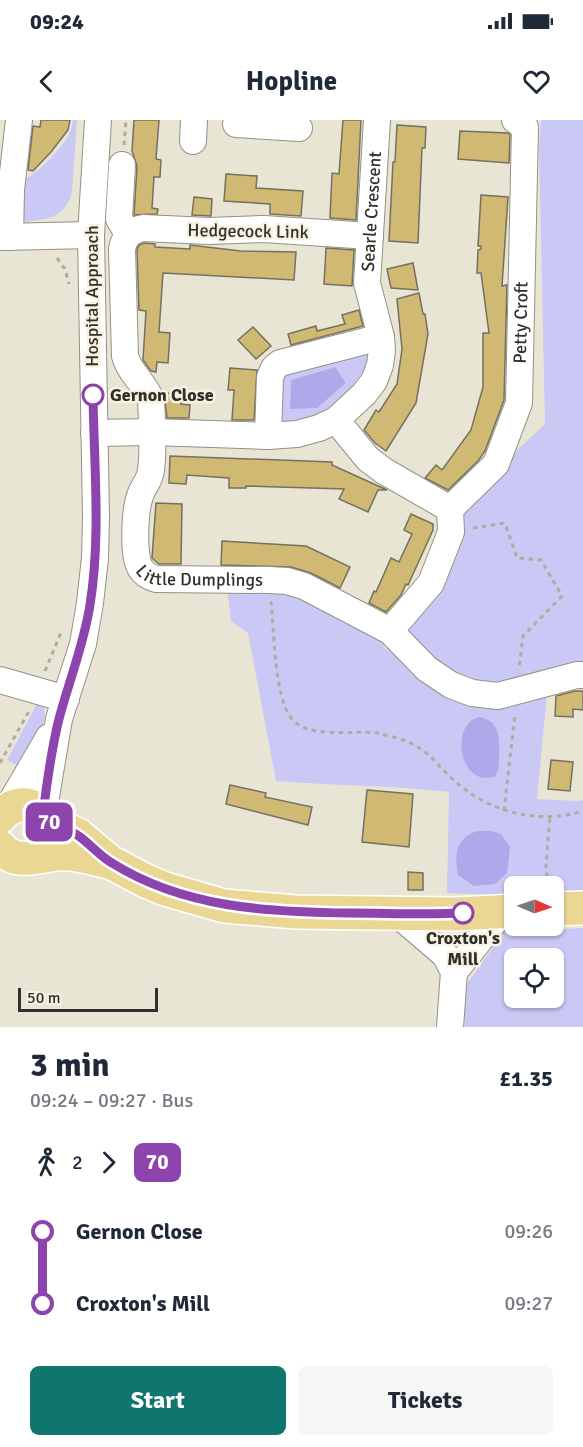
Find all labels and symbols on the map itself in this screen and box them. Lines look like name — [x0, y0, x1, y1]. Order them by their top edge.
street label: Searle Crescent — [357, 151, 386, 272]
street label: Hedgecock Link — [187, 219, 309, 243]
street label: Hospital Approach — [81, 225, 103, 367]
street label: Petty Croft — [509, 281, 533, 364]
marker: Gernon Close — [82, 384, 104, 406]
place label: Gernon Close — [110, 384, 214, 406]
street label: Little Dumplings — [131, 560, 263, 591]
line badge: 70 — [22, 802, 76, 842]
north arrow — [504, 876, 564, 936]
marker: Croxton's Mill — [452, 902, 474, 924]
place label: Croxton's Mill — [426, 927, 500, 970]
scale bar — [18, 985, 158, 1012]

